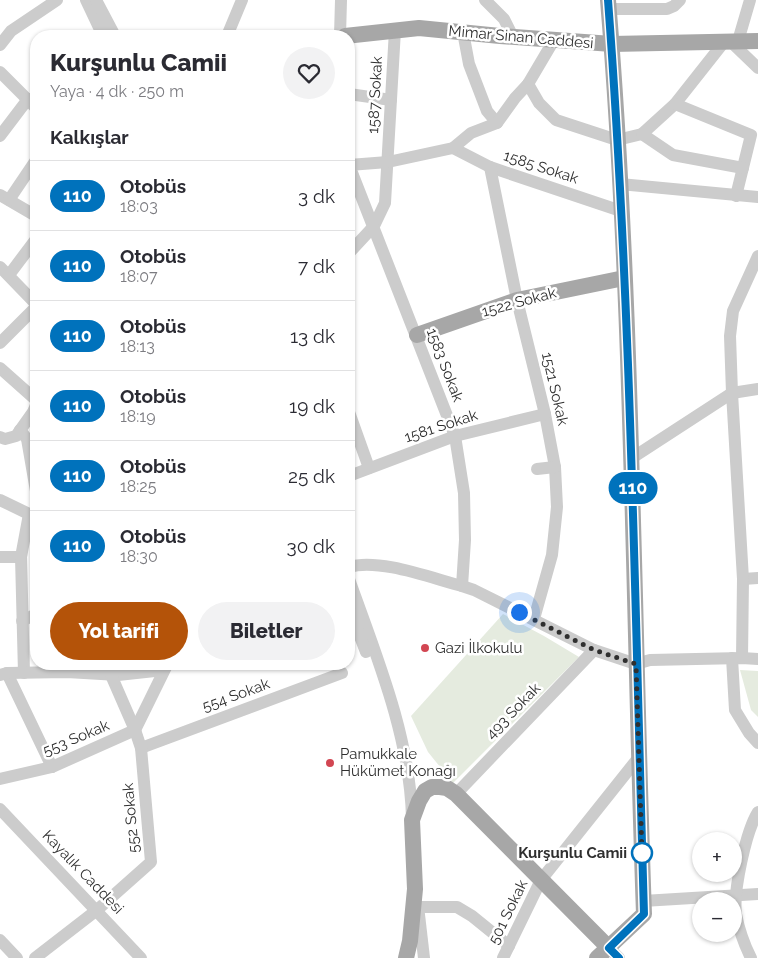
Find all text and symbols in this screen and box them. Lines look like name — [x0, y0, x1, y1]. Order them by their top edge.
street label: Mimar Sinan Caddesi — [448, 22, 594, 52]
button: heart — [283, 47, 335, 99]
text: Kurşunlu Camii — [50, 48, 227, 77]
street label: 1587 Sokak — [364, 56, 386, 134]
text: Yaya · 4 dk · 250 m — [50, 82, 184, 101]
text: Kalkışlar — [50, 126, 129, 148]
street label: 1585 Sokak — [501, 146, 581, 188]
text: Otobüs — [120, 175, 186, 197]
text: 110 — [63, 185, 92, 206]
text: 3 dk — [298, 185, 335, 207]
text: 18:03 — [120, 197, 158, 216]
text: Otobüs — [120, 245, 186, 267]
text: 110 — [63, 255, 92, 276]
text: 7 dk — [298, 255, 335, 277]
text: 18:07 — [120, 267, 158, 286]
street label: 1522 Sokak — [480, 283, 558, 321]
text: Otobüs — [120, 315, 186, 337]
text: 110 — [63, 325, 92, 346]
text: 13 dk — [290, 325, 335, 347]
street label: 1583 Sokak — [423, 326, 467, 404]
text: 18:13 — [120, 337, 155, 356]
street label: 1521 Sokak — [538, 351, 572, 427]
text: Otobüs — [120, 385, 186, 407]
text: 110 — [63, 395, 92, 416]
text: 19 dk — [289, 395, 335, 417]
street label: 1581 Sokak — [402, 406, 480, 446]
text: 18:19 — [120, 407, 156, 426]
text: Otobüs — [120, 455, 186, 477]
text: 110 — [63, 465, 92, 486]
text: 25 dk — [288, 465, 335, 487]
line badge: 110 — [604, 472, 662, 504]
text: 18:25 — [120, 477, 156, 496]
text: 110 — [619, 477, 647, 498]
text: Otobüs — [120, 525, 186, 547]
text: 110 — [63, 535, 92, 556]
text: 30 dk — [286, 535, 335, 557]
text: 18:30 — [120, 547, 158, 566]
your location — [507, 600, 532, 625]
button: Yol tarifi — [50, 602, 188, 660]
button: Biletler — [198, 602, 335, 660]
place label: Gazi İlkokulu — [435, 638, 523, 657]
marker: Gazi İlkokulu — [419, 642, 431, 654]
street label: 554 Sokak — [200, 674, 272, 716]
street label: 493 Sokak — [482, 679, 544, 743]
street label: 553 Sokak — [40, 716, 112, 760]
place label: Pamukkale Hükümet Konağı — [340, 745, 456, 780]
marker: Pamukkale Hükümet Konağı — [324, 757, 336, 769]
street label: 552 Sokak — [119, 782, 143, 854]
street label: Kayalık Caddesi — [39, 826, 127, 918]
map controls — [692, 832, 742, 942]
button: + — [692, 832, 742, 882]
marker: Kurşunlu Camii — [631, 842, 653, 864]
place label: Kurşunlu Camii — [518, 844, 627, 862]
street label: 501 Sokak — [485, 877, 531, 947]
button: − — [692, 892, 742, 942]

